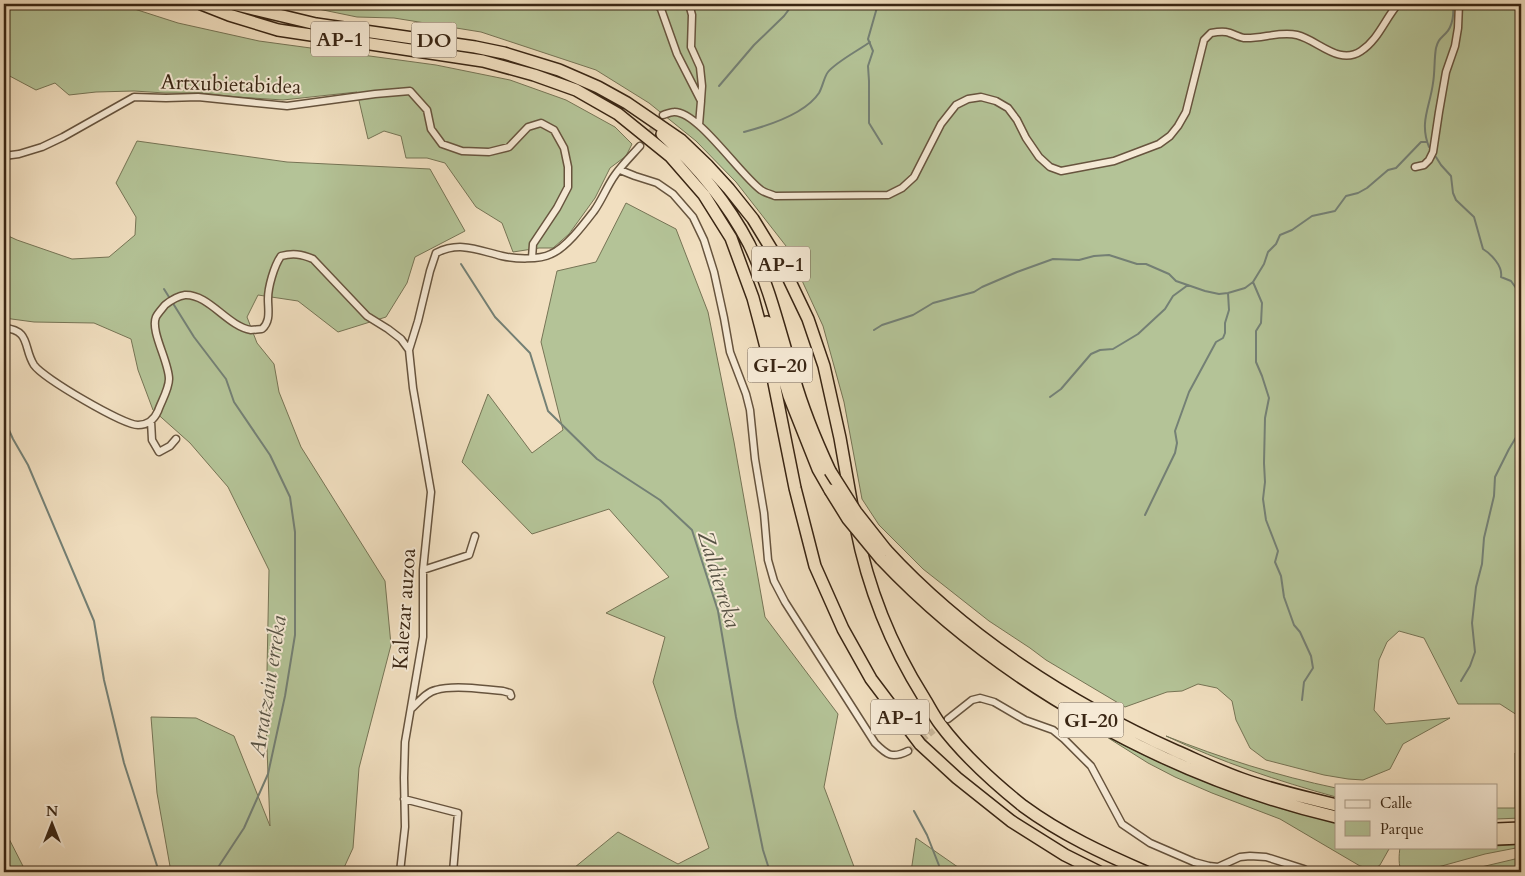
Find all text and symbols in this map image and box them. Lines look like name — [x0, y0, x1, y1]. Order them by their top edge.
road number: AP-1 — [311, 22, 369, 56]
road number: DO — [412, 22, 456, 58]
street label: Artxubietabidea — [160, 68, 302, 101]
road number: AP-1 — [752, 246, 810, 282]
road number: GI-20 — [748, 348, 812, 382]
water label: Zaldierreka — [690, 527, 748, 632]
street label: Kalezar auzoa — [386, 547, 423, 671]
water label: Arratzain erreka — [242, 613, 294, 760]
road number: AP-1 — [871, 700, 929, 734]
road number: GI-20 — [1058, 702, 1124, 738]
legend — [1335, 784, 1498, 848]
text: Calle — [1380, 793, 1413, 813]
north arrow — [28, 798, 78, 848]
text: N — [46, 802, 58, 821]
text: Parque — [1380, 819, 1424, 839]

